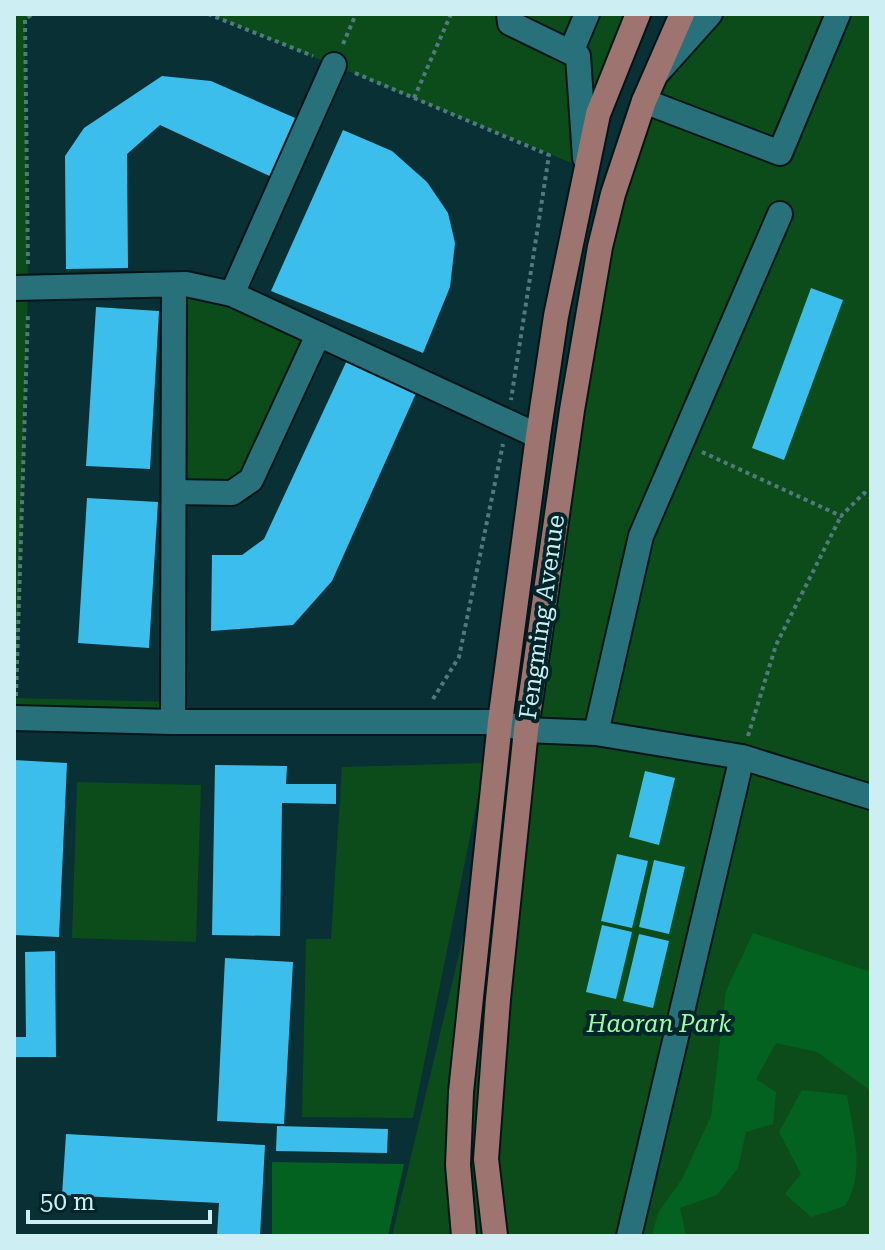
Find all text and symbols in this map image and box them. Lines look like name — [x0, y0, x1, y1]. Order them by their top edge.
street label: Fengming Avenue — [514, 513, 570, 721]
park label: Haoran Park — [586, 1010, 731, 1038]
scale bar — [28, 1174, 210, 1224]
text: 50 m — [40, 1188, 95, 1216]

